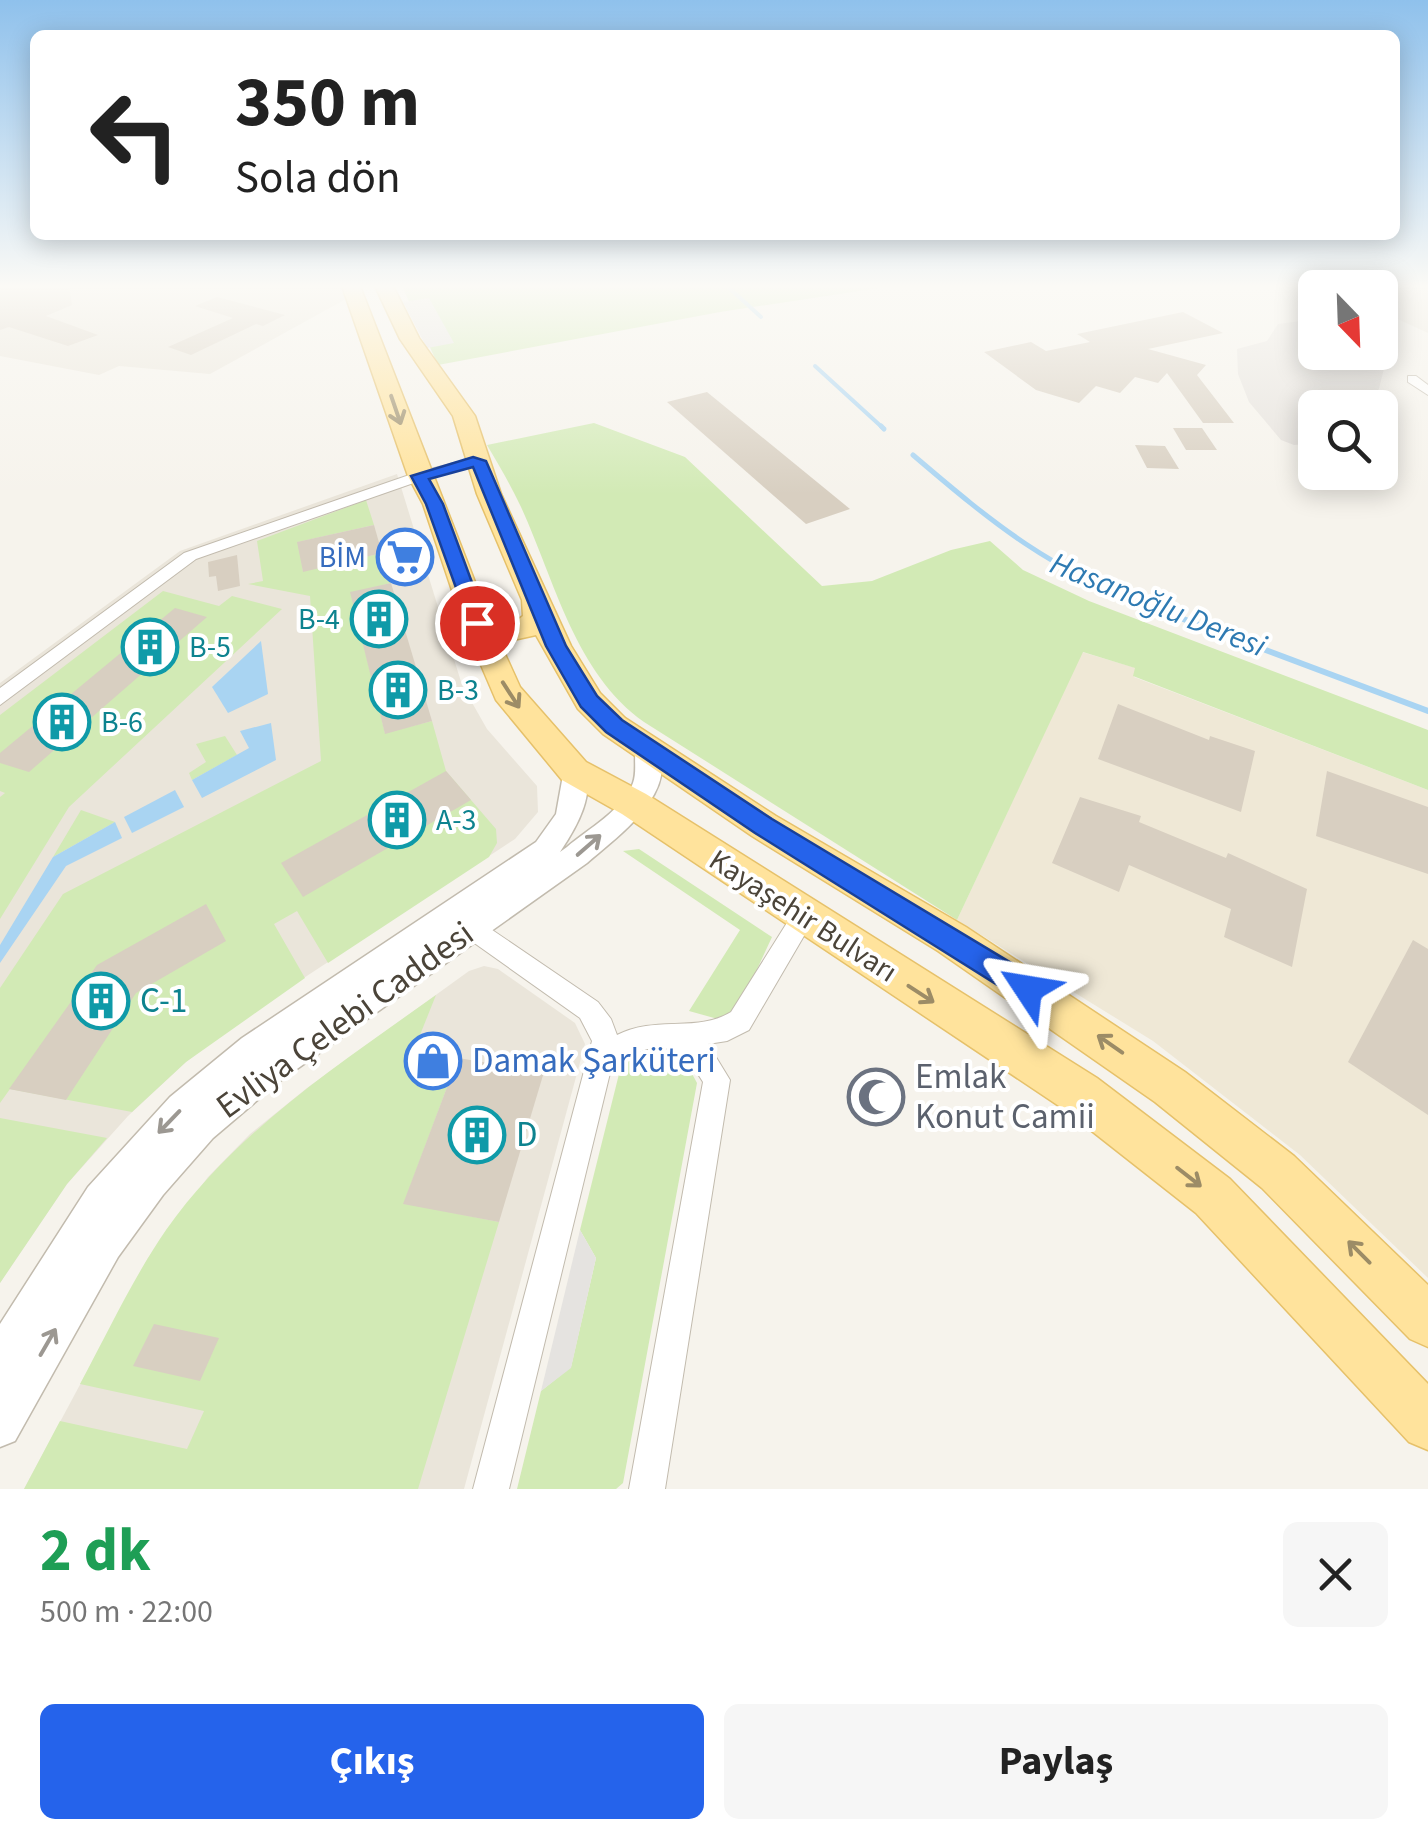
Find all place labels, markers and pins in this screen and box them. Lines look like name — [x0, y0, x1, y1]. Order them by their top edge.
supermarket icon: BİM — [375, 527, 435, 587]
place label: BİM — [319, 536, 366, 579]
pin — [435, 581, 520, 666]
building icon: B-4 — [349, 589, 409, 649]
place label: B-4 — [298, 598, 340, 641]
building icon: B-5 — [120, 617, 180, 677]
place label: B-5 — [189, 626, 231, 669]
building icon: B-3 — [368, 660, 428, 720]
place label: B-3 — [437, 669, 479, 712]
building icon: B-6 — [32, 692, 92, 752]
place label: B-6 — [101, 701, 143, 744]
building icon: A-3 — [367, 790, 427, 850]
place label: A-3 — [436, 799, 477, 842]
building icon: C-1 — [71, 971, 131, 1031]
place label: C-1 — [140, 976, 187, 1026]
shop icon: Damak Şarküteri — [403, 1031, 463, 1091]
place label: Damak Şarküteri — [472, 1036, 716, 1086]
place label: Emlak Konut Camii — [915, 1052, 1095, 1142]
mosque icon: Emlak Konut Camii — [846, 1067, 906, 1127]
building icon: D — [447, 1105, 507, 1165]
place label: D — [516, 1110, 538, 1160]

